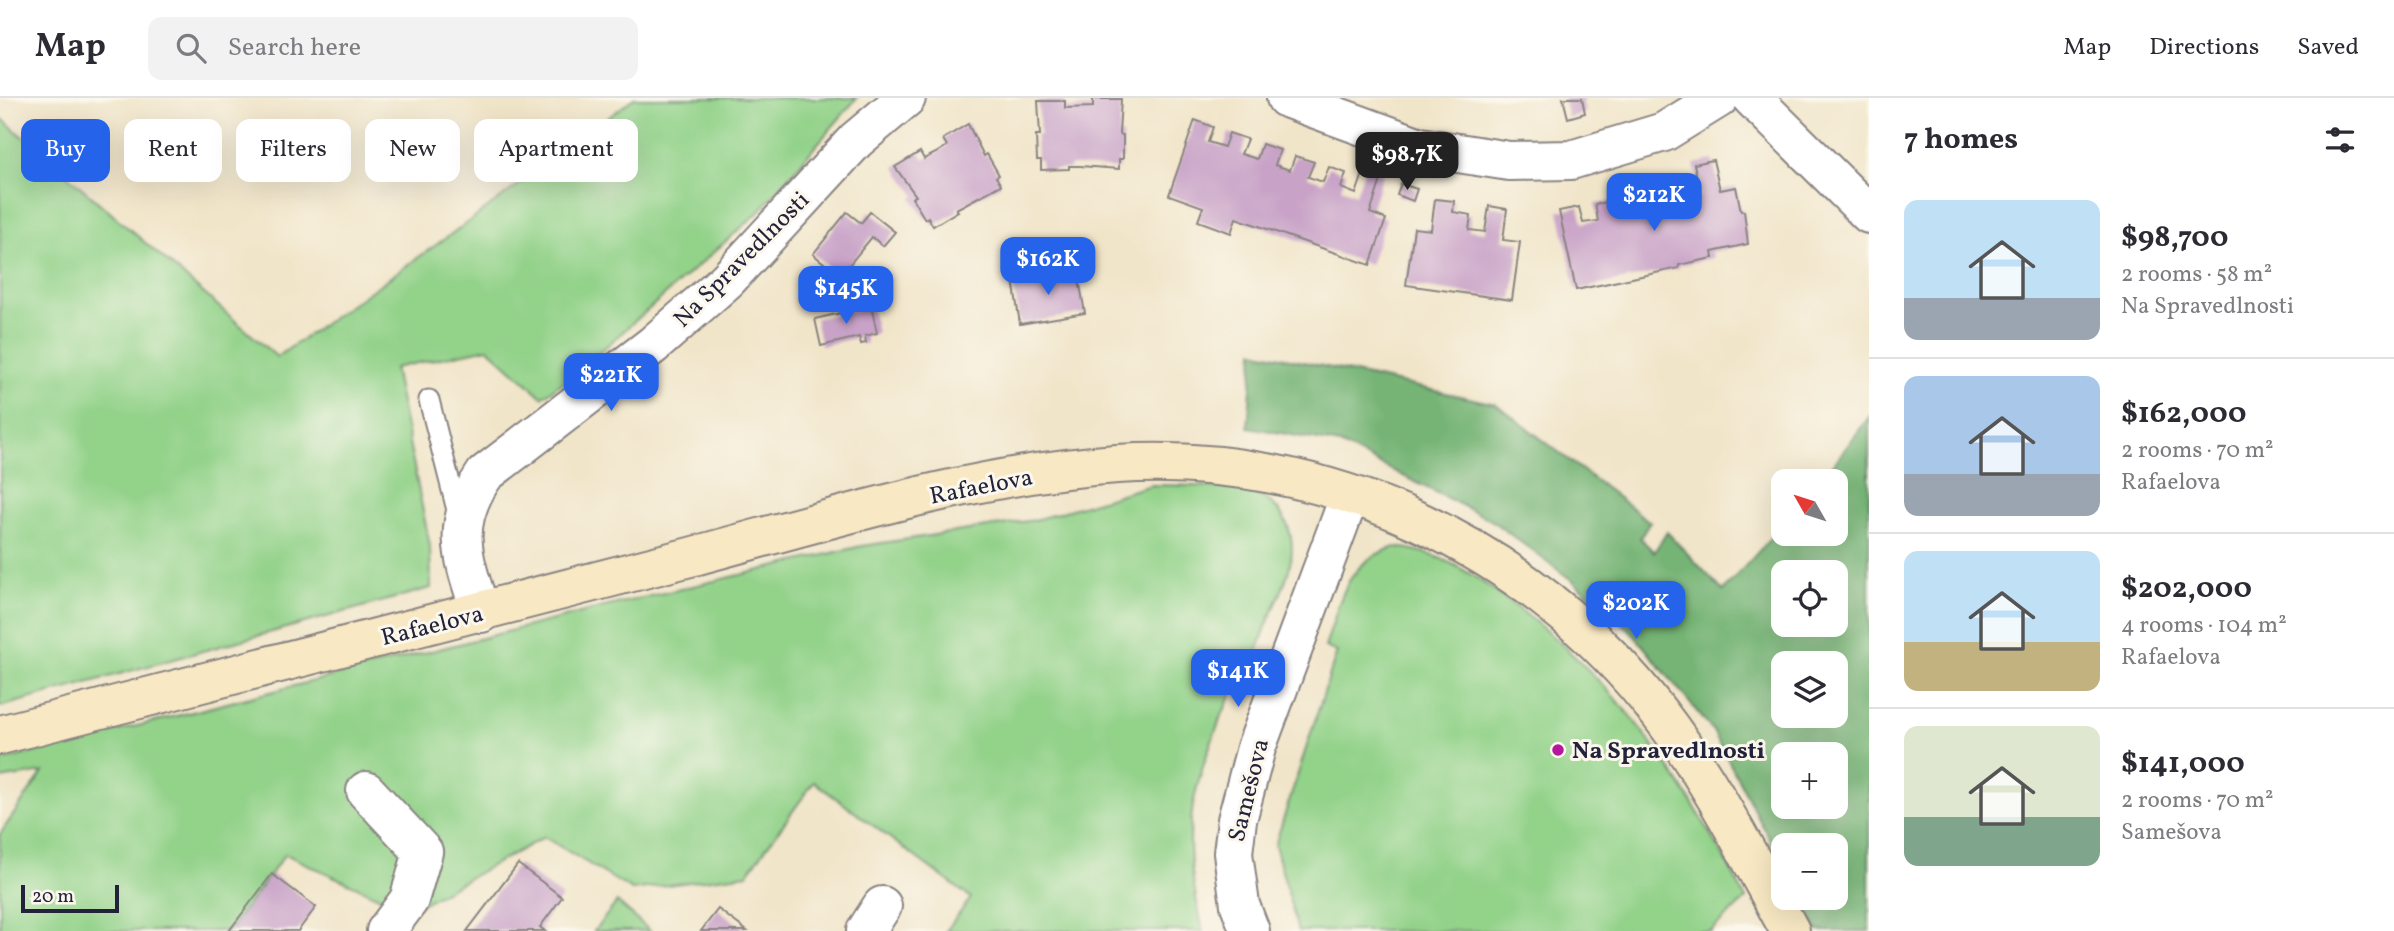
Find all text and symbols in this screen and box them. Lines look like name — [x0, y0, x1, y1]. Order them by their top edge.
search box — [148, 17, 638, 80]
text: Map — [35, 25, 106, 71]
icon: search — [172, 29, 210, 67]
text: Search here — [228, 30, 361, 66]
text: Map — [2063, 31, 2111, 65]
text: Directions — [2149, 31, 2259, 65]
text: Saved — [2297, 31, 2359, 65]
chip: Buy — [21, 119, 110, 182]
chip: Rent — [124, 119, 222, 182]
chip: Filters — [236, 119, 351, 182]
chip: New — [365, 119, 460, 182]
chip: Apartment — [474, 119, 638, 182]
text: 7 homes — [1904, 119, 2018, 161]
icon: filters — [2321, 121, 2359, 159]
pin: $98.7K — [1350, 132, 1464, 192]
text: $98.7K — [1371, 139, 1443, 171]
pin: $212K — [1605, 174, 1703, 233]
text: $212K — [1623, 180, 1685, 212]
street label: Na Spravedlnosti — [667, 185, 818, 336]
text: $98,700 — [2121, 217, 2228, 259]
icon: home — [1960, 228, 2044, 312]
pin: $162K — [999, 238, 1097, 297]
text: $162K — [1016, 244, 1080, 276]
text: 2 rooms · 58 m² — [2121, 259, 2272, 291]
pin: $145K — [797, 266, 895, 326]
text: $145K — [814, 273, 878, 305]
text: Na Spravedlnosti — [2121, 291, 2294, 323]
pin: $221K — [562, 354, 660, 413]
text: $221K — [580, 360, 642, 392]
text: $162,000 — [2121, 393, 2247, 435]
icon: home — [1960, 404, 2044, 488]
text: 2 rooms · 70 m² — [2121, 435, 2274, 467]
street label: Rafaelova — [927, 461, 1036, 515]
text: Rafaelova — [2121, 467, 2221, 499]
north arrow — [1771, 469, 1848, 546]
map controls — [1771, 469, 1848, 910]
button: locate — [1771, 560, 1848, 637]
text: $202,000 — [2121, 568, 2252, 610]
icon: home — [1960, 579, 2044, 663]
pin: $202K — [1587, 582, 1685, 641]
text: $202K — [1602, 588, 1670, 620]
street label: Rafaelova — [378, 598, 487, 656]
text: 4 rooms · 104 m² — [2121, 610, 2287, 642]
text: Rafaelova — [2121, 642, 2221, 674]
pin: $141K — [1189, 650, 1287, 709]
button: layers — [1771, 651, 1848, 728]
text: $141K — [1207, 656, 1269, 688]
street label: Samešova — [1221, 735, 1279, 846]
place label: Na Spravedlnosti — [1572, 735, 1765, 769]
marker: Na Spravedlnosti — [1550, 742, 1566, 758]
button: + — [1771, 742, 1848, 819]
text: $141,000 — [2121, 743, 2245, 785]
icon: home — [1960, 754, 2044, 838]
text: 2 rooms · 70 m² — [2121, 785, 2274, 817]
text: Samešova — [2121, 817, 2222, 849]
button: − — [1771, 833, 1848, 910]
scale bar — [21, 882, 119, 914]
text: 20 m — [32, 884, 74, 910]

